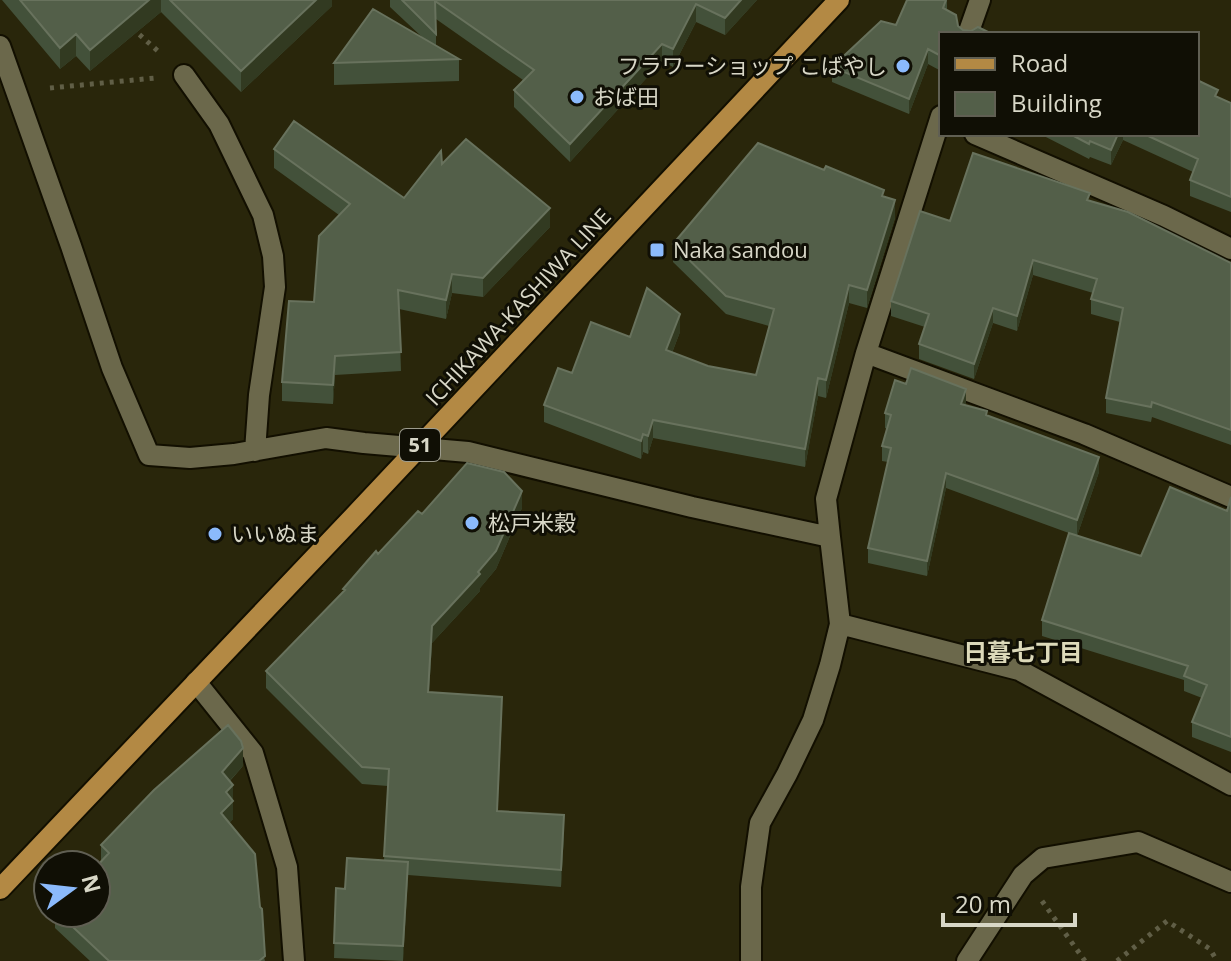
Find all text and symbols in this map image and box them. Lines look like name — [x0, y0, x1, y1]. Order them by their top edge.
legend — [939, 32, 1199, 136]
text: Road — [1011, 46, 1068, 79]
place label: フラワーショップ こばやし — [618, 50, 887, 80]
marker: フラワーショップ こばやし — [894, 57, 912, 75]
place label: おば田 — [593, 81, 659, 111]
text: Building — [1011, 86, 1102, 119]
marker: おば田 — [568, 88, 586, 106]
street label: ICHIKAWA-KASHIWA LINE — [418, 201, 617, 411]
place label: Naka sandou — [673, 234, 808, 264]
marker: Naka sandou — [648, 241, 666, 259]
road number: 51 — [400, 429, 440, 461]
place label: 松戸米穀 — [488, 507, 576, 537]
marker: 松戸米穀 — [463, 514, 481, 532]
place label: いいぬま — [231, 518, 319, 548]
marker: いいぬま — [206, 525, 224, 543]
district label: 日暮七丁目 — [963, 635, 1083, 668]
north arrow — [32, 849, 112, 929]
text: N — [75, 871, 109, 896]
scale bar — [943, 877, 1075, 927]
text: 20 m — [955, 887, 1011, 920]

